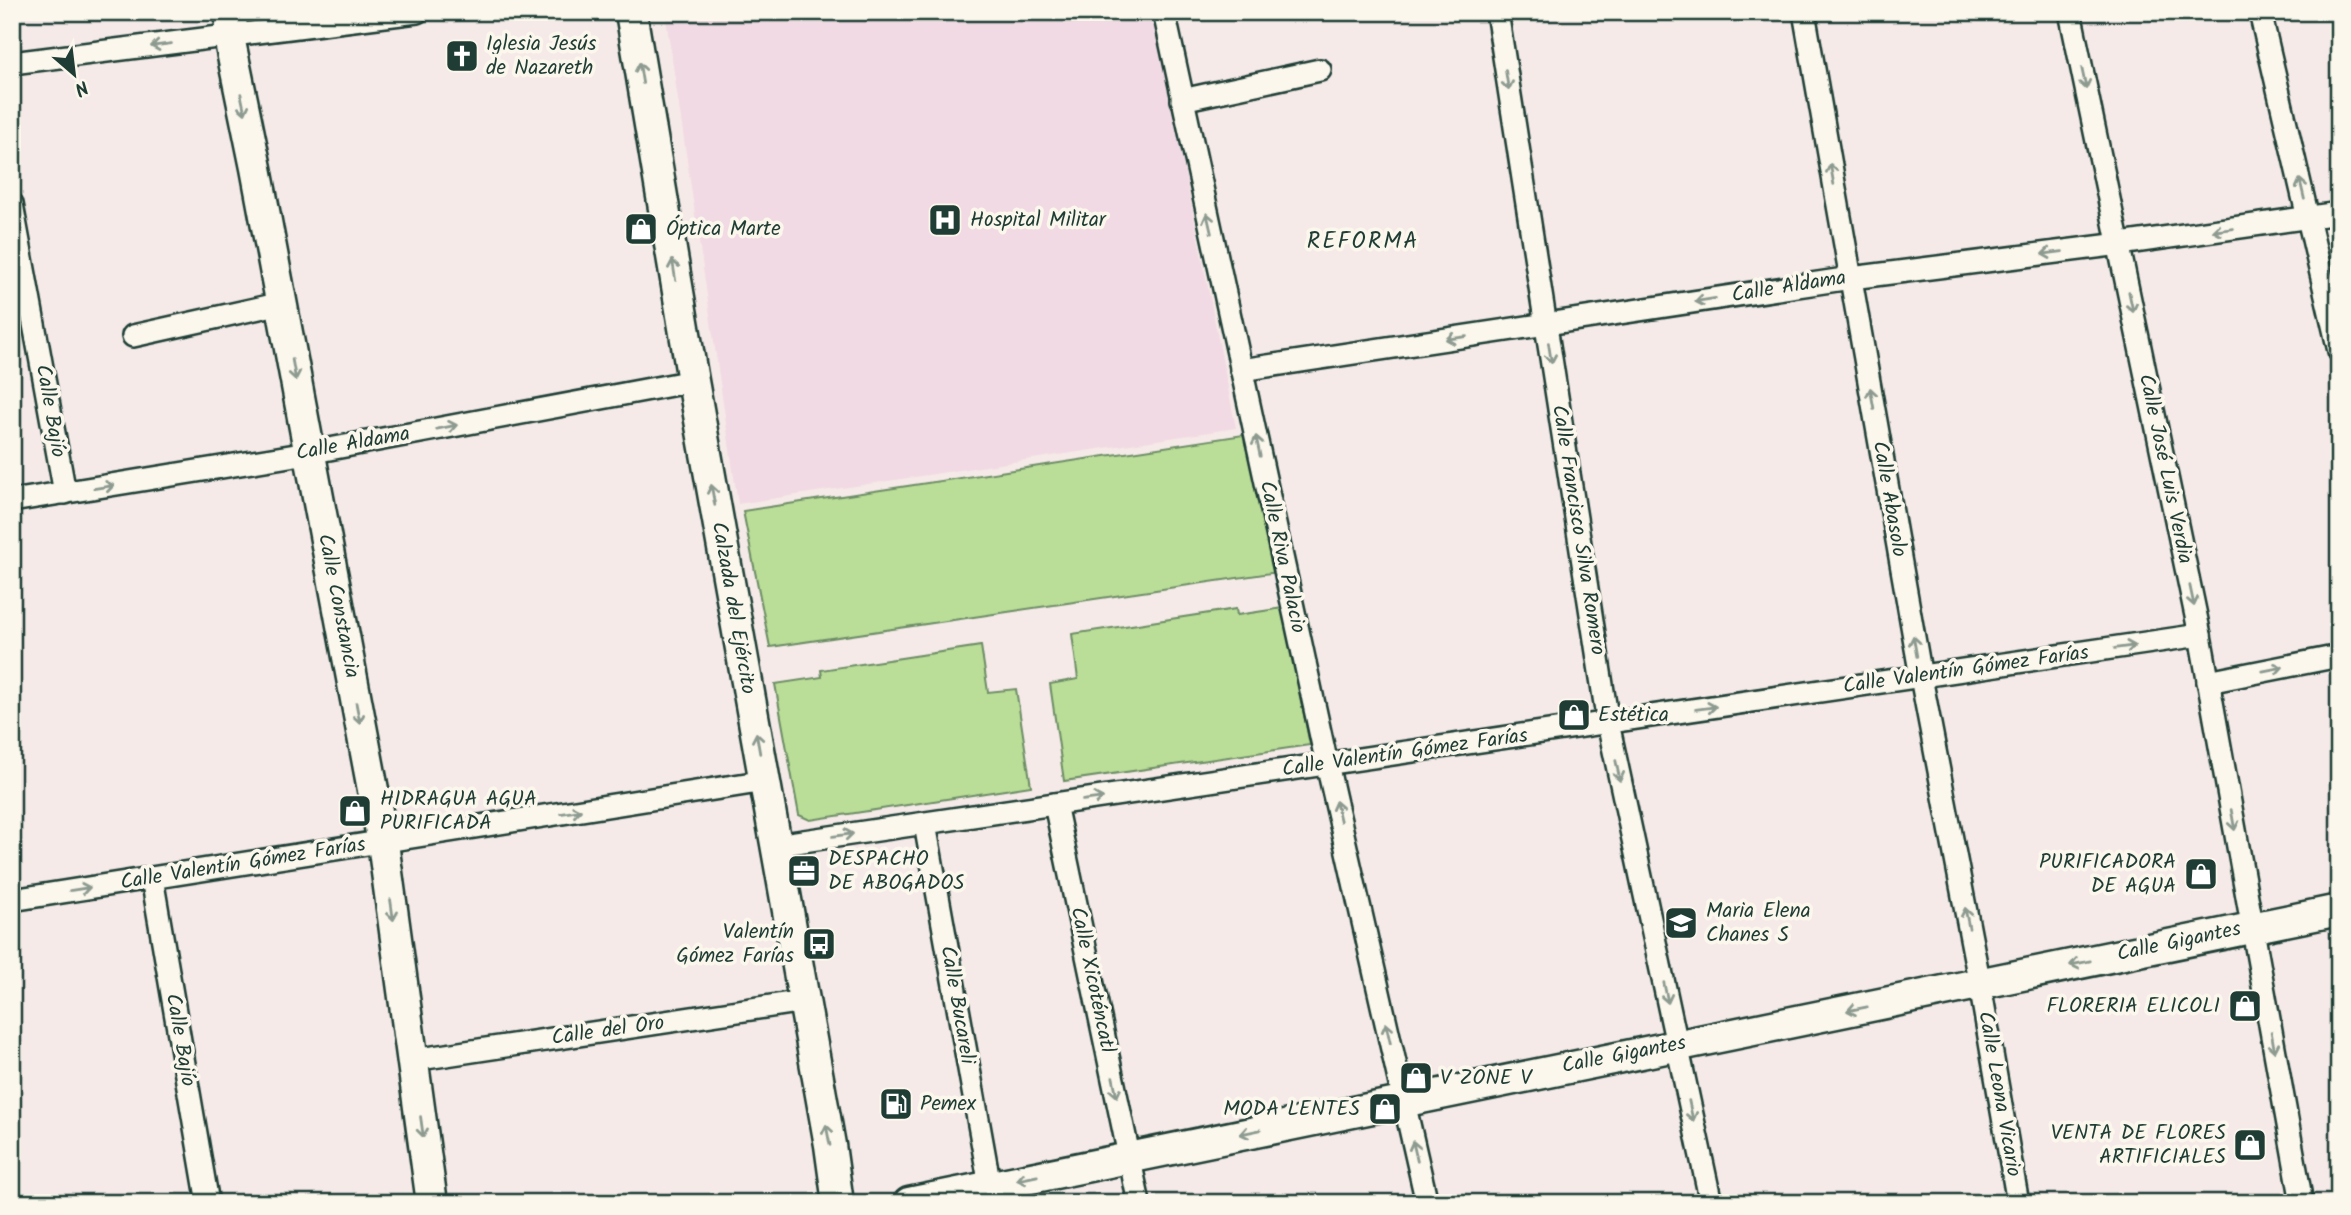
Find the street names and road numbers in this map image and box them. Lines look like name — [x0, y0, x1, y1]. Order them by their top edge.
street label: Calle Aldama — [1729, 262, 1849, 312]
street label: Calle Bajío — [26, 362, 74, 460]
street label: Calle José Luis Verdia — [2129, 371, 2201, 567]
street label: Calle Francisco Silva Romero — [1542, 402, 1614, 658]
street label: Calle Aldama — [293, 418, 413, 470]
street label: Calle Abasolo — [1863, 438, 1915, 560]
street label: Calle Riva Palacio — [1250, 478, 1314, 636]
street label: Calzada del Ejército — [702, 519, 764, 697]
street label: Calle Constancia — [308, 531, 368, 681]
street label: Calle Valentín Gómez Farías — [1841, 636, 2091, 704]
street label: Calle Valentín Gómez Farías — [1280, 719, 1530, 787]
street label: Calle Valentín Gómez Farías — [118, 828, 368, 900]
street label: Calle Xicoténcatl — [1060, 904, 1124, 1056]
street label: Calle Gigantes — [2114, 913, 2244, 971]
street label: Calle Bucareli — [930, 943, 984, 1068]
street label: Calle Bajío — [156, 991, 204, 1089]
street label: Calle del Oro — [550, 1007, 666, 1055]
street label: Calle Leona Vicario — [1968, 1009, 2030, 1179]
street label: Calle Gigantes — [1559, 1027, 1689, 1083]

